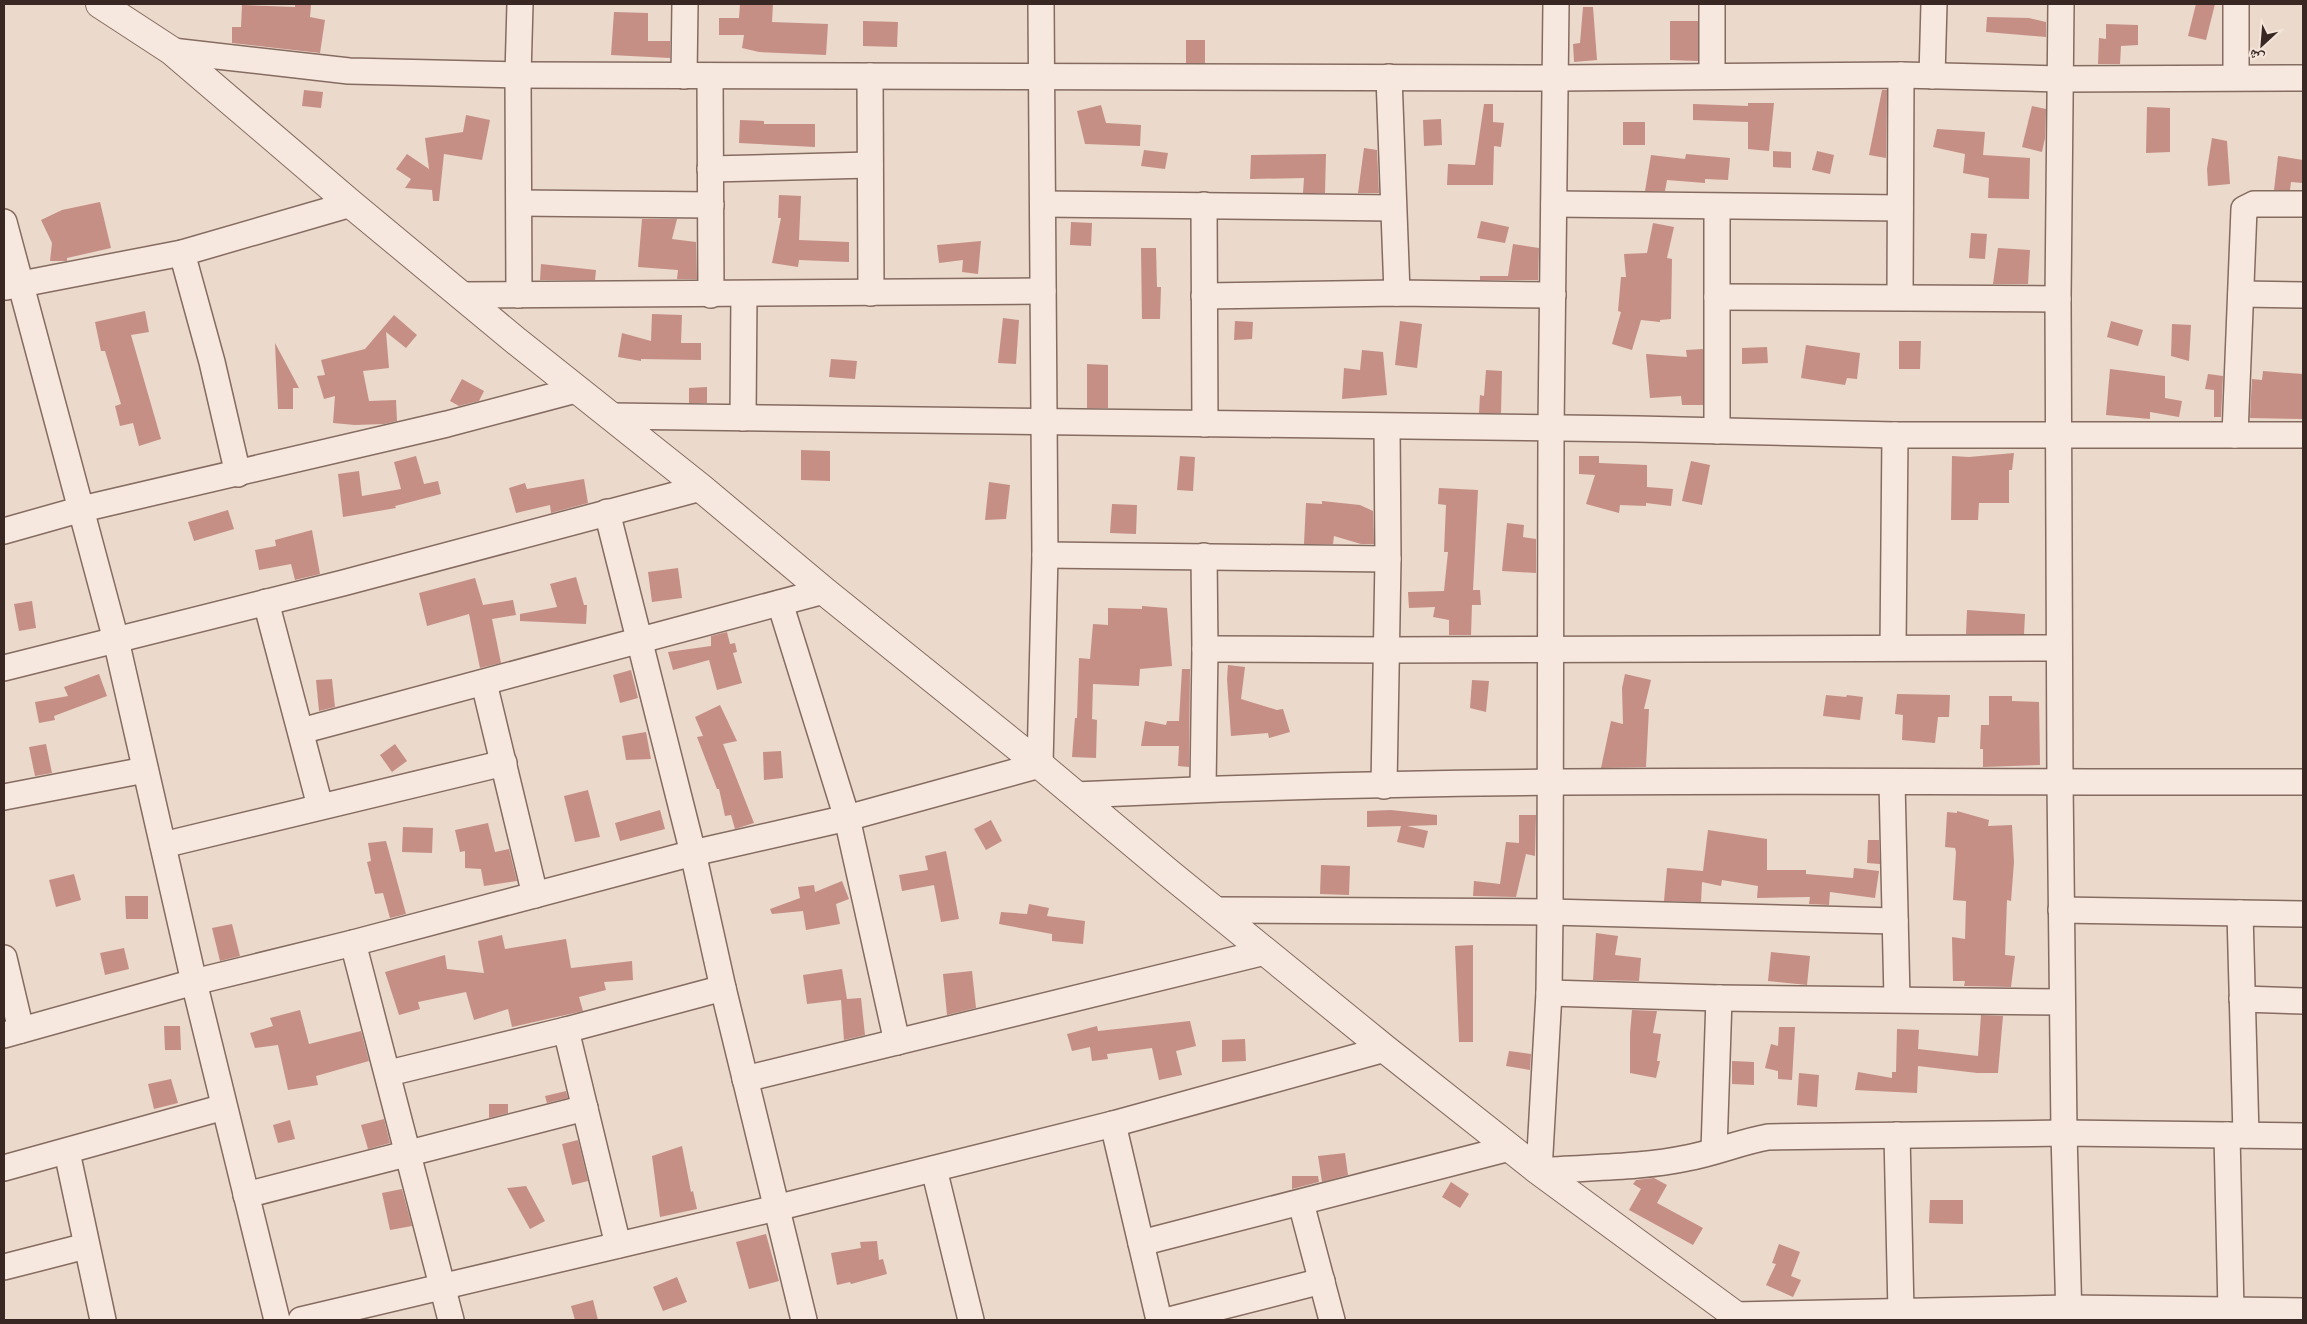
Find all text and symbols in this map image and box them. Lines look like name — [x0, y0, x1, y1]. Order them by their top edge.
north arrow — [2237, 20, 2287, 70]
text: ش — [2245, 43, 2268, 69]

